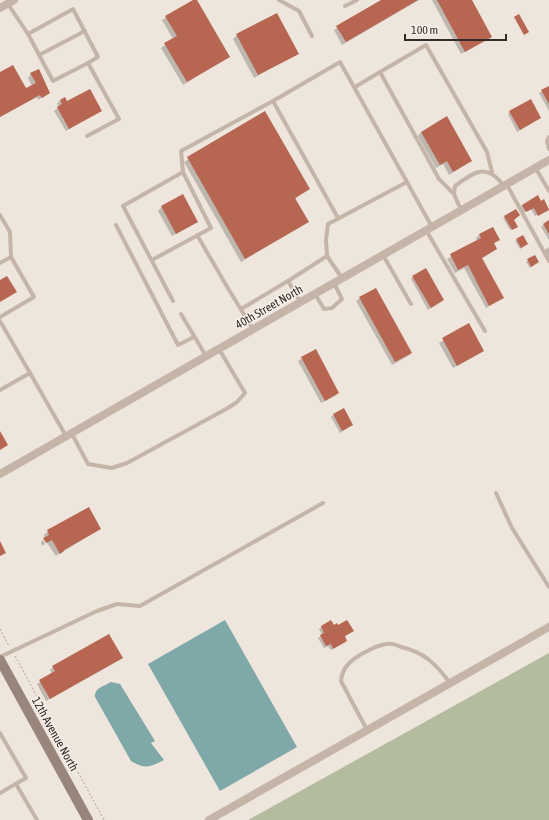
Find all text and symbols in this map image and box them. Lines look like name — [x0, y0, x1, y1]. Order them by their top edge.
scale bar — [405, 16, 506, 42]
text: 100 m — [411, 23, 438, 37]
street label: 40th Street North — [233, 282, 305, 332]
street label: 12th Avenue North — [29, 695, 81, 773]

